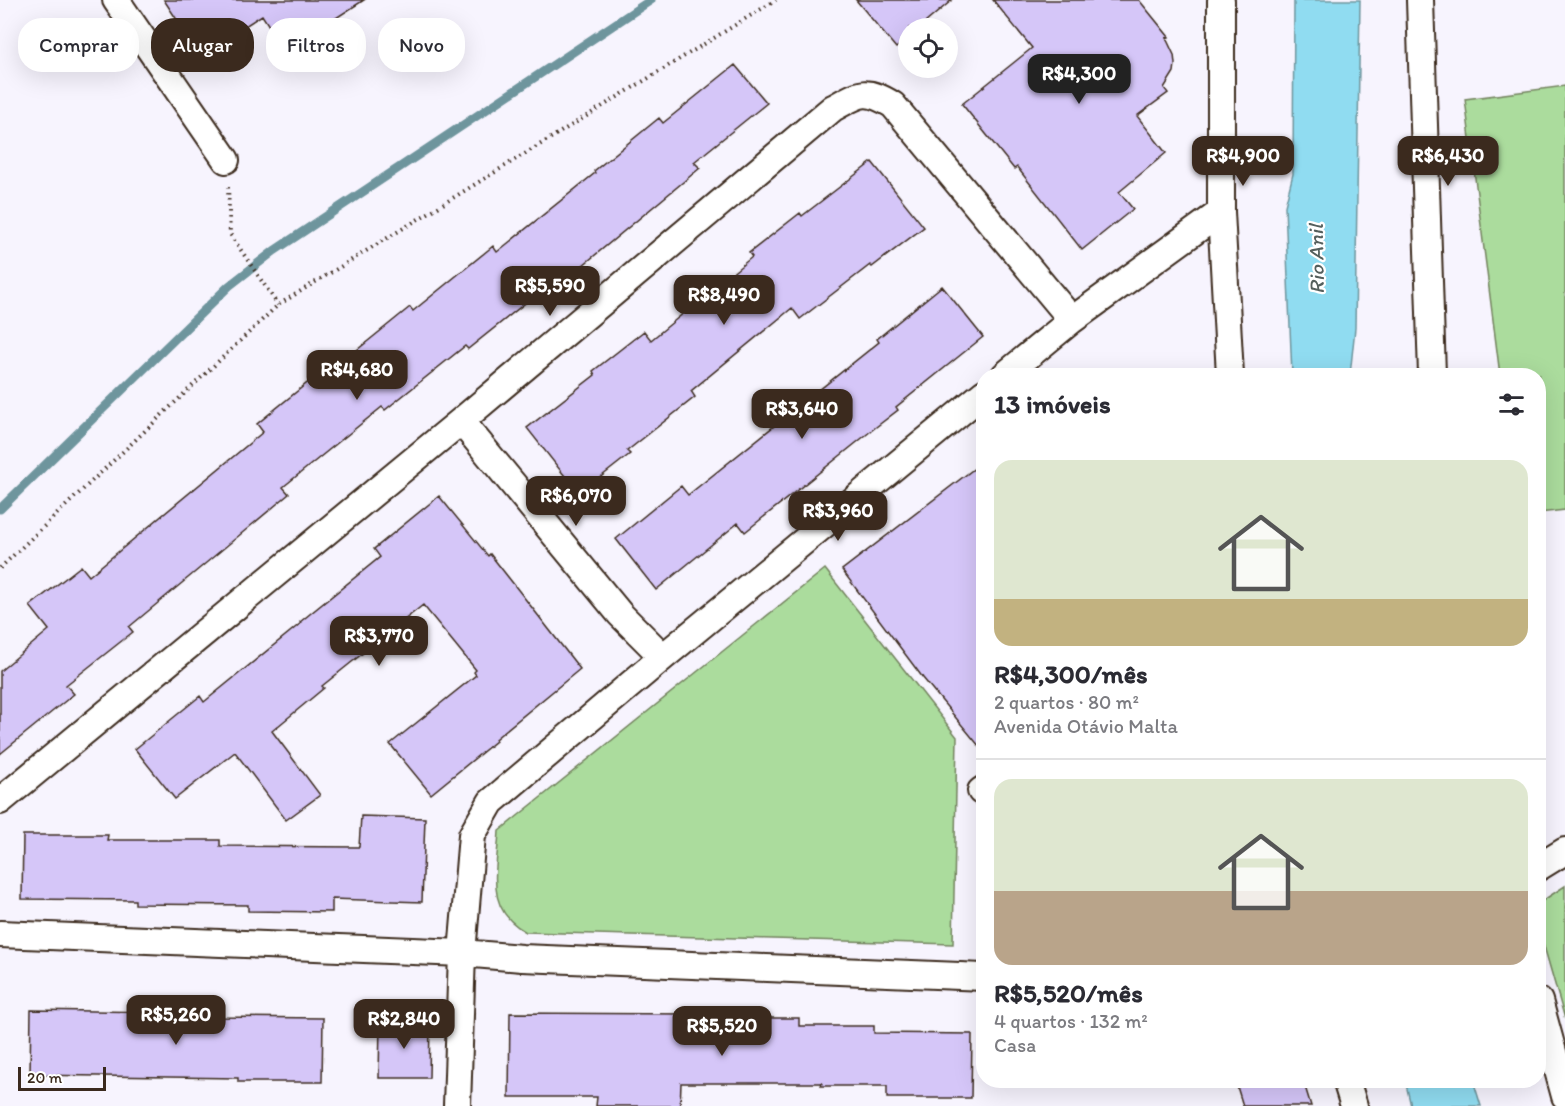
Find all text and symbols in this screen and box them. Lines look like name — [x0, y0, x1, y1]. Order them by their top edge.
chip: Comprar — [18, 18, 139, 72]
chip: Alugar — [151, 18, 254, 72]
chip: Filtros — [266, 18, 366, 72]
chip: Novo — [378, 18, 465, 72]
map controls — [898, 18, 958, 78]
button: locate — [898, 18, 958, 78]
pin: R$4,300 — [1024, 54, 1134, 105]
text: R$4,300 — [1042, 61, 1116, 85]
pin: R$4,900 — [1188, 136, 1298, 187]
pin: R$6,430 — [1393, 136, 1503, 187]
text: R$4,900 — [1206, 143, 1280, 167]
text: R$6,430 — [1412, 143, 1484, 167]
water label: Rio Anil — [1303, 222, 1329, 294]
pin: R$5,590 — [495, 266, 605, 317]
text: R$5,590 — [515, 273, 585, 297]
pin: R$8,490 — [669, 275, 779, 326]
text: R$8,490 — [688, 282, 760, 306]
pin: R$4,680 — [302, 350, 412, 401]
text: R$4,680 — [321, 357, 393, 381]
text: 13 imóveis — [994, 388, 1111, 420]
icon: filters — [1495, 388, 1528, 421]
pin: R$3,640 — [747, 389, 857, 440]
text: R$3,640 — [766, 396, 838, 420]
pin: R$6,070 — [521, 476, 631, 527]
text: R$6,070 — [540, 483, 612, 507]
pin: R$3,960 — [783, 491, 893, 542]
text: R$3,960 — [802, 498, 874, 522]
icon: home — [1207, 499, 1315, 607]
pin: R$3,770 — [324, 616, 434, 667]
text: R$3,770 — [344, 623, 414, 647]
text: R$4,300/mês — [994, 658, 1148, 690]
text: 2 quartos · 80 m² — [994, 690, 1139, 714]
text: Avenida Otávio Malta — [994, 714, 1178, 738]
icon: home — [1207, 818, 1315, 926]
text: R$5,520/mês — [994, 977, 1143, 1009]
pin: R$5,260 — [121, 995, 231, 1046]
pin: R$2,840 — [349, 999, 459, 1050]
text: R$5,260 — [141, 1002, 211, 1026]
text: R$2,840 — [368, 1006, 440, 1030]
pin: R$5,520 — [667, 1006, 777, 1057]
text: 4 quartos · 132 m² — [994, 1009, 1148, 1033]
text: R$5,520 — [687, 1013, 757, 1037]
text: Casa — [994, 1033, 1036, 1057]
scale bar — [18, 1064, 106, 1092]
text: 20 m — [27, 1068, 62, 1087]

